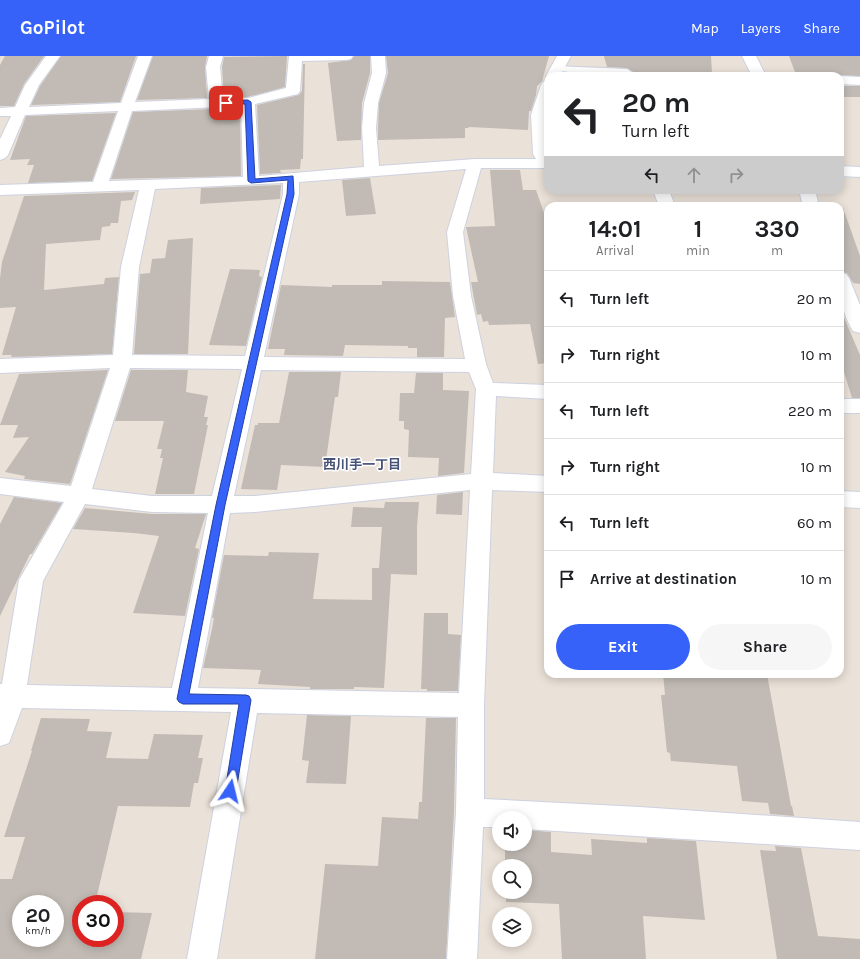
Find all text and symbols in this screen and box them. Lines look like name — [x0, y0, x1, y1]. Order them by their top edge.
text: GoPilot — [20, 17, 85, 39]
text: Map — [691, 20, 719, 37]
text: Layers — [741, 20, 781, 37]
text: Share — [803, 20, 840, 37]
pin — [209, 86, 243, 120]
text: 20 m — [622, 86, 690, 119]
icon: left — [556, 88, 608, 140]
icon: arrive — [215, 92, 237, 114]
text: Turn left — [622, 120, 690, 142]
icon: left — [641, 164, 663, 186]
icon: ahead — [683, 164, 705, 186]
icon: right — [725, 164, 747, 186]
text: 14:01 — [589, 215, 642, 243]
text: 1 — [694, 215, 702, 243]
text: 330 — [754, 215, 799, 243]
text: Arrival — [596, 243, 634, 258]
text: min — [686, 243, 710, 258]
text: m — [771, 243, 783, 258]
icon: left — [556, 288, 578, 310]
text: Turn left — [590, 290, 649, 308]
text: 20 m — [797, 290, 832, 308]
icon: right — [556, 344, 578, 366]
text: Turn right — [590, 346, 660, 364]
text: 10 m — [801, 346, 832, 364]
icon: left — [556, 400, 578, 422]
text: Turn left — [590, 402, 649, 420]
text: 220 m — [788, 402, 832, 420]
icon: right — [556, 456, 578, 478]
district label: 西川手一丁目 — [323, 457, 401, 472]
text: Turn right — [590, 458, 660, 476]
text: 10 m — [801, 458, 832, 476]
icon: left — [556, 512, 578, 534]
text: Turn left — [590, 514, 649, 532]
text: 60 m — [797, 514, 832, 532]
icon: arrive — [556, 568, 578, 590]
text: Arrive at destination — [590, 570, 737, 588]
text: 10 m — [801, 570, 832, 588]
button: Exit — [556, 624, 690, 670]
button: Share — [698, 624, 832, 670]
position arrow — [209, 770, 251, 812]
map controls — [492, 811, 532, 947]
button: sound — [492, 811, 532, 851]
button: search — [492, 859, 532, 899]
speed limit sign: 30 — [72, 895, 124, 947]
text: 20 — [26, 904, 50, 927]
button: layers — [492, 907, 532, 947]
text: km/h — [25, 925, 51, 937]

